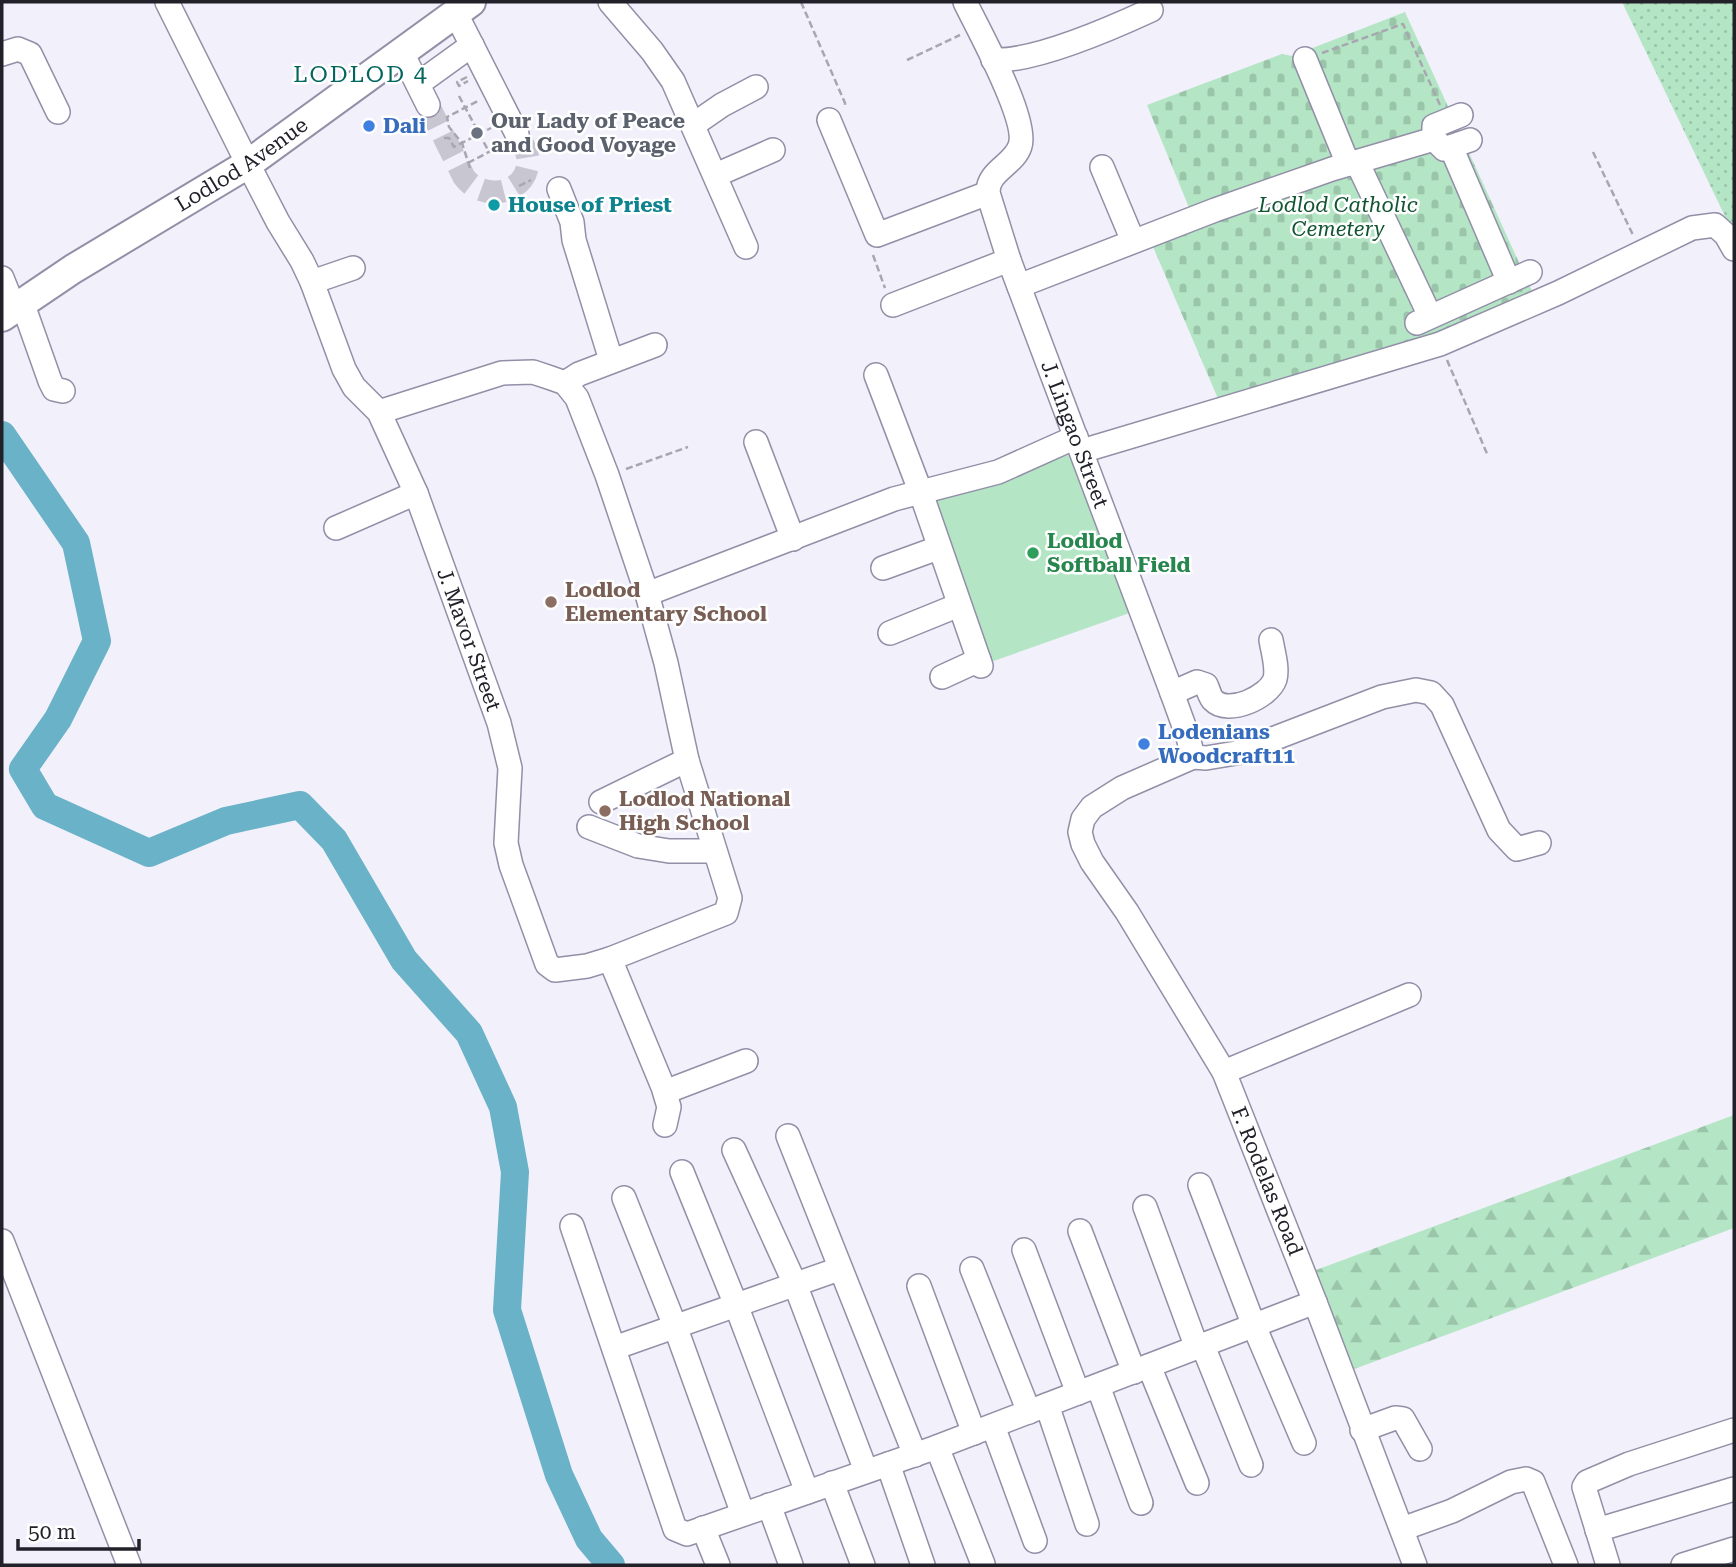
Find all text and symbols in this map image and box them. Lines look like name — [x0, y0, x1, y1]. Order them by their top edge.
district label: LODLOD 4 — [293, 61, 429, 88]
place label: Our Lady of Peace and Good Voyage — [491, 109, 685, 157]
street label: Lodlod Avenue — [171, 113, 312, 217]
place label: Dali — [383, 114, 426, 138]
marker: Dali — [361, 118, 377, 134]
marker: Our Lady of Peace and Good Voyage — [469, 125, 485, 141]
place label: House of Priest — [508, 193, 672, 217]
park label: Lodlod Catholic Cemetery — [1257, 193, 1418, 241]
marker: House of Priest — [486, 197, 502, 213]
street label: J. Lingao Street — [1036, 357, 1113, 512]
place label: Lodlod Softball Field — [1047, 529, 1191, 577]
marker: Lodlod Softball Field — [1025, 545, 1041, 561]
street label: J. Mavor Street — [432, 565, 506, 715]
place label: Lodlod Elementary School — [565, 578, 767, 626]
marker: Lodlod Elementary School — [543, 594, 559, 610]
place label: Lodenians Woodcraft11 — [1158, 720, 1295, 768]
marker: Lodenians Woodcraft11 — [1136, 736, 1152, 752]
place label: Lodlod National High School — [619, 787, 790, 835]
marker: Lodlod National High School — [597, 803, 613, 819]
street label: F. Rodelas Road — [1226, 1103, 1308, 1259]
scale bar — [18, 1508, 138, 1552]
text: 50 m — [28, 1520, 76, 1544]

